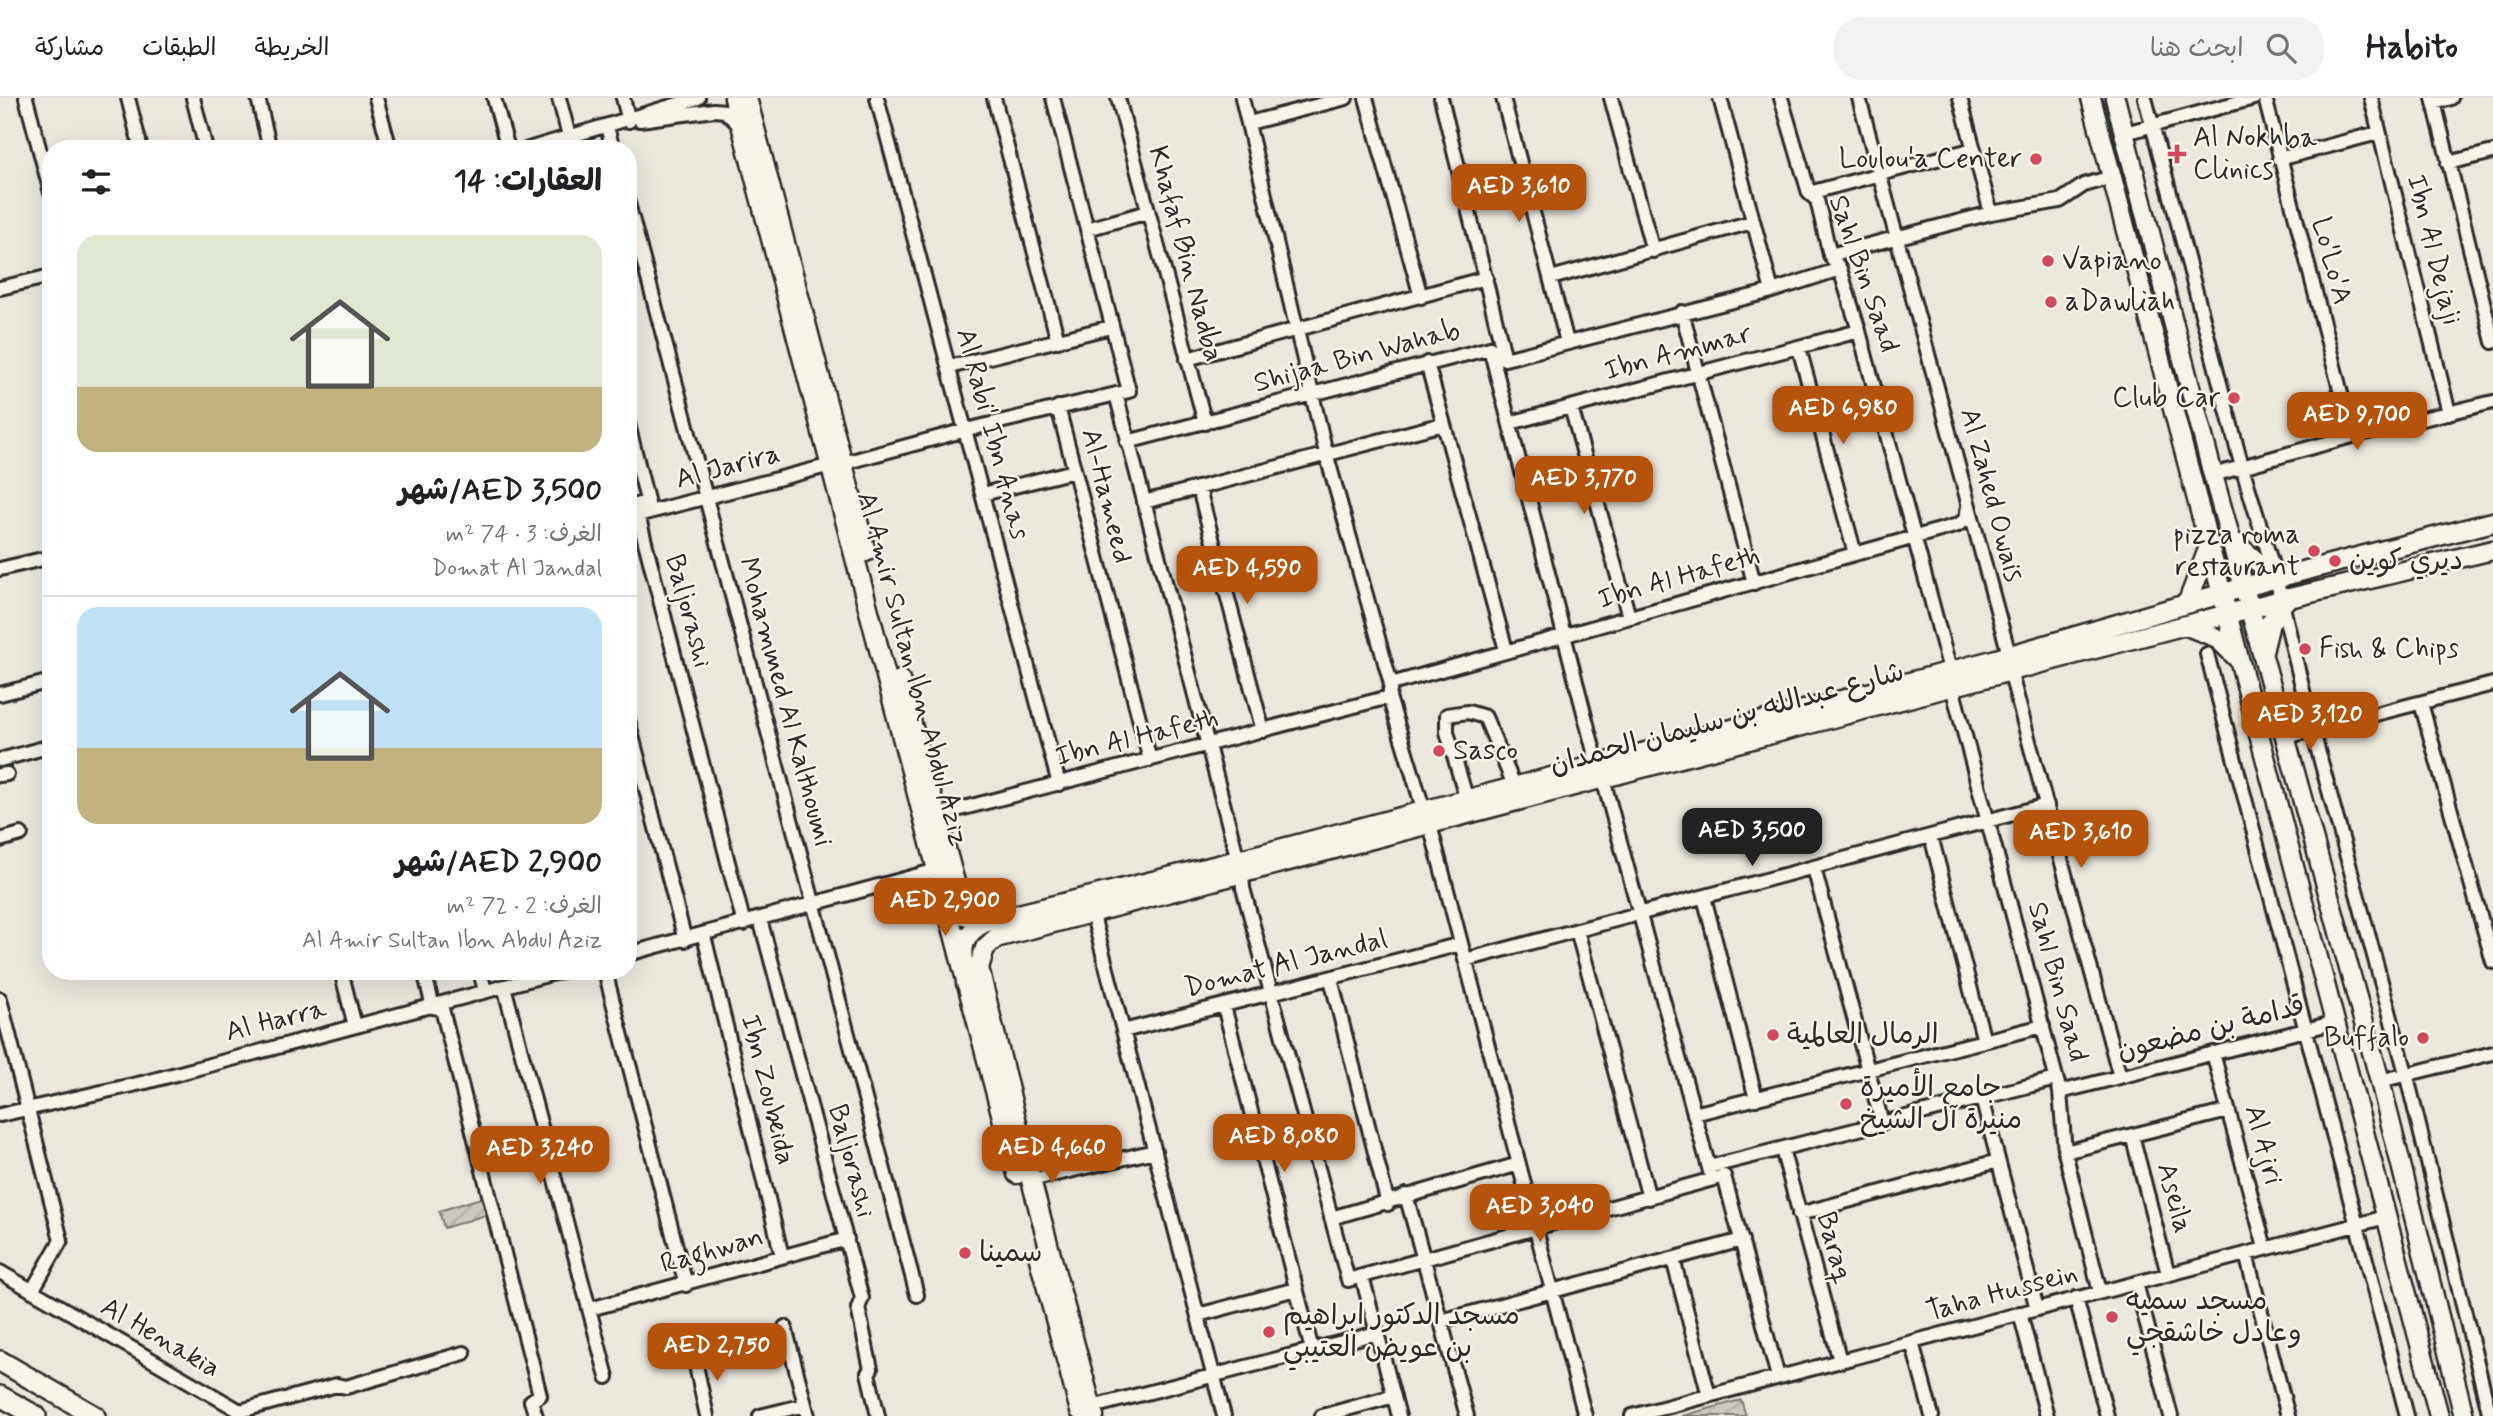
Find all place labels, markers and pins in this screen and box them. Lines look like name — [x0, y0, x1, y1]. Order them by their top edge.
place label: Al Nokhba Clinics — [2193, 120, 2317, 189]
place label: Loulou'a Center — [1839, 141, 2022, 178]
marker: Al Nokhba Clinics — [2167, 144, 2187, 164]
marker: Loulou'a Center — [2028, 151, 2044, 167]
pin: AED 3,610 — [1439, 164, 1599, 224]
place label: Vapiano — [2062, 243, 2162, 280]
marker: Vapiano — [2040, 253, 2056, 269]
place label: aDawliah — [2065, 284, 2175, 321]
marker: aDawliah — [2043, 294, 2059, 310]
place label: Club Car — [2112, 380, 2220, 417]
pin: AED 6,980 — [1763, 386, 1923, 446]
marker: Club Car — [2226, 390, 2242, 406]
pin: AED 9,700 — [2277, 392, 2437, 452]
pin: AED 3,770 — [1504, 456, 1664, 516]
place label: pizza roma restaurant — [2173, 517, 2300, 586]
marker: pizza roma restaurant — [2306, 543, 2322, 559]
place label: ديري كوين — [2349, 543, 2463, 580]
pin: AED 4,590 — [1167, 546, 1327, 606]
marker: ديري كوين — [2327, 553, 2343, 569]
place label: Fish & Chips — [2319, 631, 2459, 668]
marker: Fish & Chips — [2297, 641, 2313, 657]
pin: AED 3,120 — [2230, 692, 2390, 752]
place label: Sasco — [1453, 733, 1518, 770]
marker: Sasco — [1431, 743, 1447, 759]
pin: AED 3,500 — [1672, 808, 1832, 868]
pin: AED 3,610 — [2001, 810, 2161, 870]
pin: AED 2,900 — [865, 878, 1025, 938]
place label: الرمال العالمية — [1787, 1017, 1939, 1054]
place label: Buffalo — [2324, 1020, 2409, 1057]
marker: الرمال العالمية — [1765, 1027, 1781, 1043]
marker: Buffalo — [2415, 1030, 2431, 1046]
place label: جامع الأميرة منيرة آل الشيخ — [1860, 1068, 2022, 1139]
marker: جامع الأميرة منيرة آل الشيخ — [1838, 1096, 1854, 1112]
pin: AED 8,080 — [1204, 1114, 1364, 1174]
pin: AED 3,240 — [460, 1126, 620, 1186]
pin: AED 4,660 — [972, 1126, 1132, 1185]
pin: AED 3,040 — [1460, 1184, 1620, 1244]
place label: سمينا — [979, 1235, 1043, 1272]
marker: سمينا — [957, 1245, 973, 1261]
place label: مسجد سميه وعادل خاشقجي — [2126, 1283, 2302, 1356]
place label: مسجد الدكتور ابراهيم بن عويض العتيبي — [1283, 1298, 1520, 1371]
marker: مسجد سميه وعادل خاشقجي — [2104, 1309, 2120, 1325]
pin: AED 2,750 — [637, 1324, 797, 1383]
marker: مسجد الدكتور ابراهيم بن عويض العتيبي — [1261, 1324, 1277, 1340]

